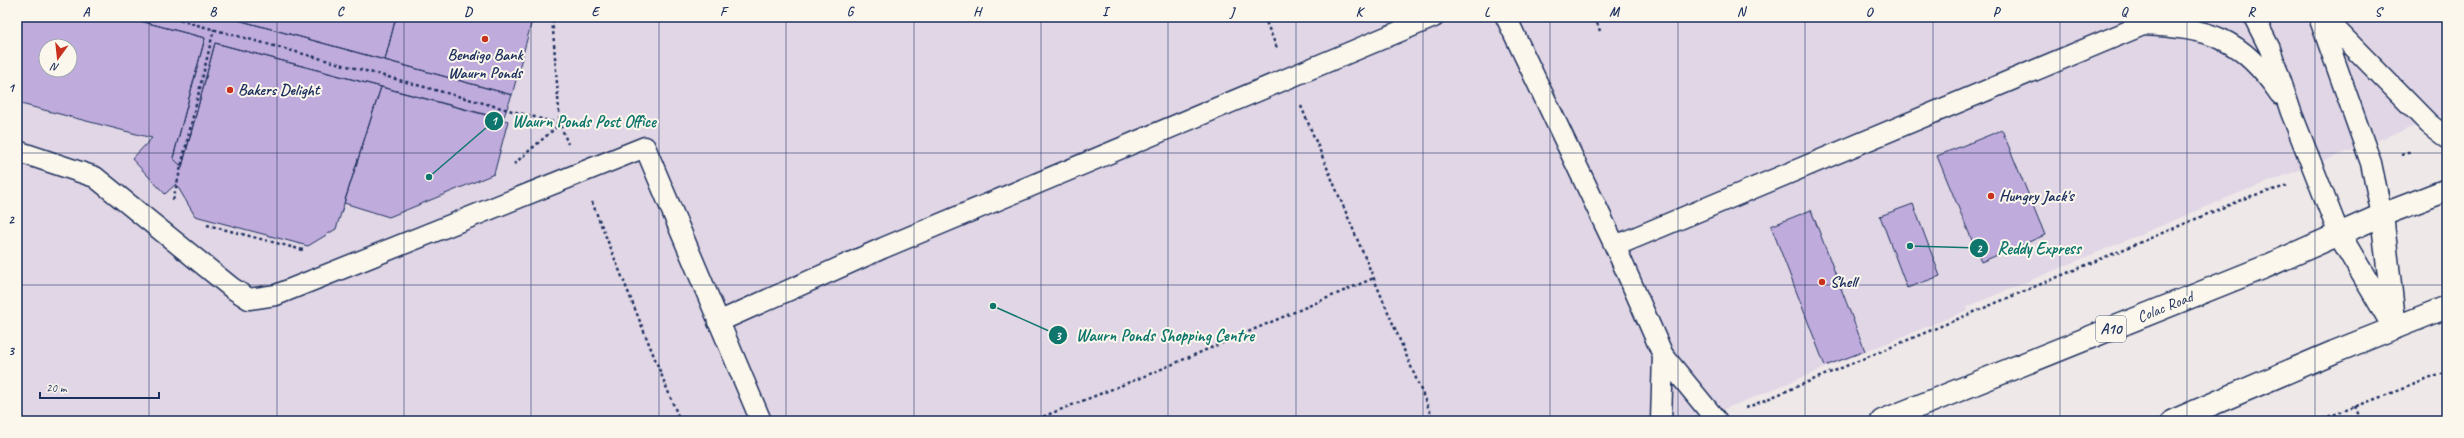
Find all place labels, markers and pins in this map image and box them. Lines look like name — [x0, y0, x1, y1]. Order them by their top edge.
marker: Bendigo Bank Waurn Ponds — [480, 34, 490, 44]
place label: Bendigo Bank Waurn Ponds — [448, 45, 524, 83]
place label: Bakers Delight — [238, 80, 321, 100]
marker: Bakers Delight — [225, 85, 235, 95]
callout: Waurn Ponds Post Office — [484, 107, 664, 136]
place label: Hungry Jack's — [1999, 186, 2075, 206]
marker: Hungry Jack's — [1986, 191, 1996, 201]
callout: Reddy Express — [1969, 234, 2088, 263]
place label: Shell — [1830, 272, 1860, 292]
marker: Shell — [1817, 277, 1827, 287]
callout: Waurn Ponds Shopping Centre — [1048, 321, 1263, 350]

